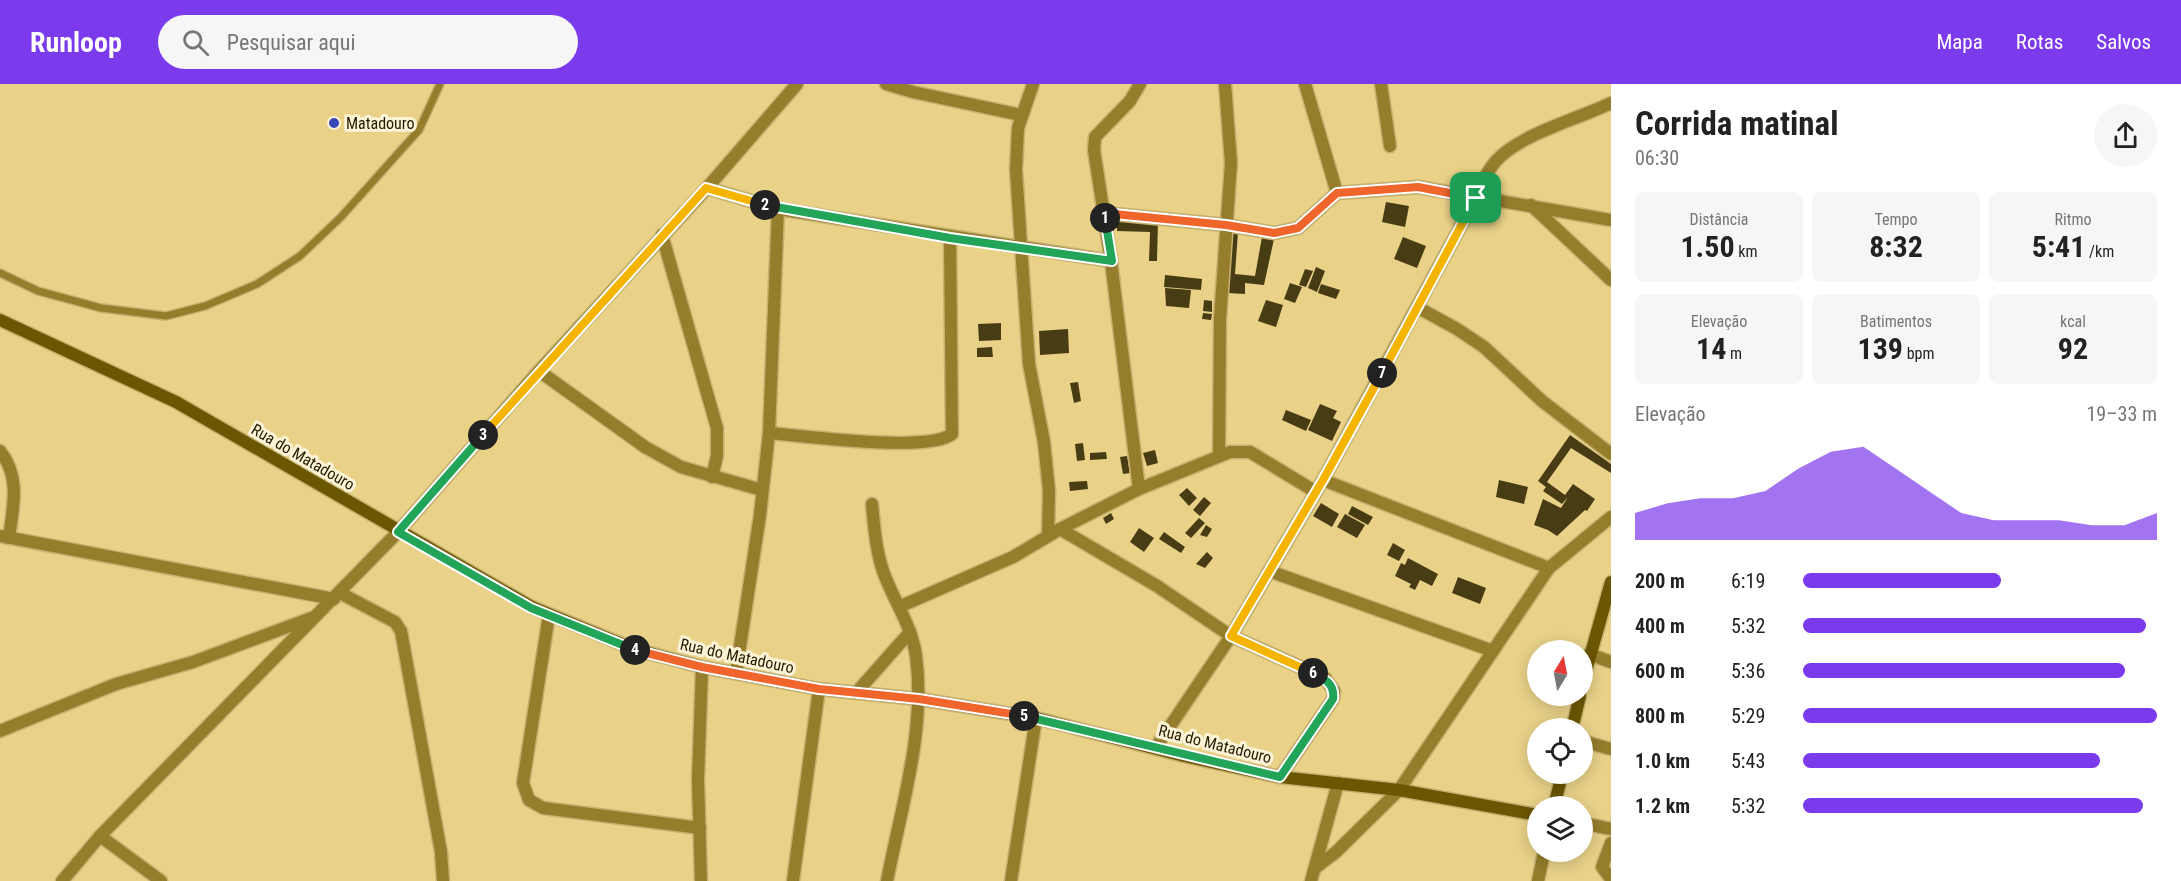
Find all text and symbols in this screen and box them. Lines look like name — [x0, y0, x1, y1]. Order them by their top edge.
search box — [158, 15, 578, 69]
text: Runloop — [30, 26, 122, 59]
icon: search — [179, 26, 212, 59]
text: Pesquisar aqui — [227, 30, 355, 55]
text: Mapa — [1936, 30, 1983, 54]
text: Rotas — [2016, 30, 2063, 54]
text: Salvos — [2096, 30, 2151, 54]
text: Corrida matinal — [1635, 104, 1838, 143]
button: share — [2094, 104, 2157, 167]
place label: Matadouro — [346, 114, 415, 133]
marker: Matadouro — [327, 116, 341, 130]
text: 06:30 — [1635, 146, 1679, 170]
pin — [1450, 172, 1501, 223]
icon: arrive — [1459, 181, 1492, 214]
pin: 2 — [750, 190, 780, 220]
text: 2 — [761, 195, 769, 214]
pin: 1 — [1090, 203, 1120, 233]
text: 1 — [1101, 208, 1109, 227]
text: Distância — [1690, 210, 1748, 229]
text: Tempo — [1874, 210, 1918, 229]
text: Ritmo — [2055, 210, 2091, 229]
text: 1.50 — [1680, 229, 1735, 264]
text: 8:32 — [1869, 229, 1923, 264]
text: 5:41 — [2032, 229, 2085, 264]
text: km — [1735, 242, 1758, 261]
text: /km — [2085, 242, 2114, 261]
text: Elevação — [1691, 312, 1747, 331]
text: Batimentos — [1860, 312, 1932, 331]
text: kcal — [2060, 312, 2086, 331]
text: 14 — [1696, 331, 1726, 366]
text: 139 — [1858, 331, 1903, 366]
text: 92 — [2058, 331, 2088, 366]
text: m — [1726, 344, 1742, 363]
text: bpm — [1903, 344, 1934, 363]
pin: 7 — [1367, 358, 1397, 388]
text: 7 — [1378, 363, 1386, 382]
text: Elevação — [1635, 402, 1706, 426]
text: 19–33 m — [2086, 402, 2157, 426]
street label: Rua do Matadouro — [248, 420, 358, 494]
pin: 3 — [468, 420, 498, 450]
text: 3 — [479, 425, 487, 444]
text: 200 m — [1635, 569, 1685, 593]
text: 6:19 — [1731, 569, 1765, 593]
text: 400 m — [1635, 614, 1685, 638]
text: 5:32 — [1731, 614, 1765, 638]
pin: 4 — [620, 635, 650, 665]
street label: Rua do Matadouro — [678, 635, 796, 677]
text: 4 — [631, 640, 639, 659]
north arrow — [1527, 640, 1593, 706]
map controls — [1527, 640, 1593, 862]
pin: 6 — [1298, 658, 1328, 688]
text: 600 m — [1635, 659, 1685, 683]
text: 5:36 — [1731, 659, 1765, 683]
text: 6 — [1309, 663, 1317, 682]
pin: 5 — [1009, 701, 1039, 731]
text: 800 m — [1635, 704, 1685, 728]
text: 5:29 — [1731, 704, 1765, 728]
text: 5 — [1020, 706, 1028, 725]
button: locate — [1527, 718, 1593, 784]
street label: Rua do Matadouro — [1157, 721, 1273, 767]
text: 1.0 km — [1635, 749, 1690, 773]
text: 5:43 — [1731, 749, 1765, 773]
text: 1.2 km — [1635, 794, 1690, 818]
text: 5:32 — [1731, 794, 1765, 818]
button: layers — [1527, 796, 1593, 862]

